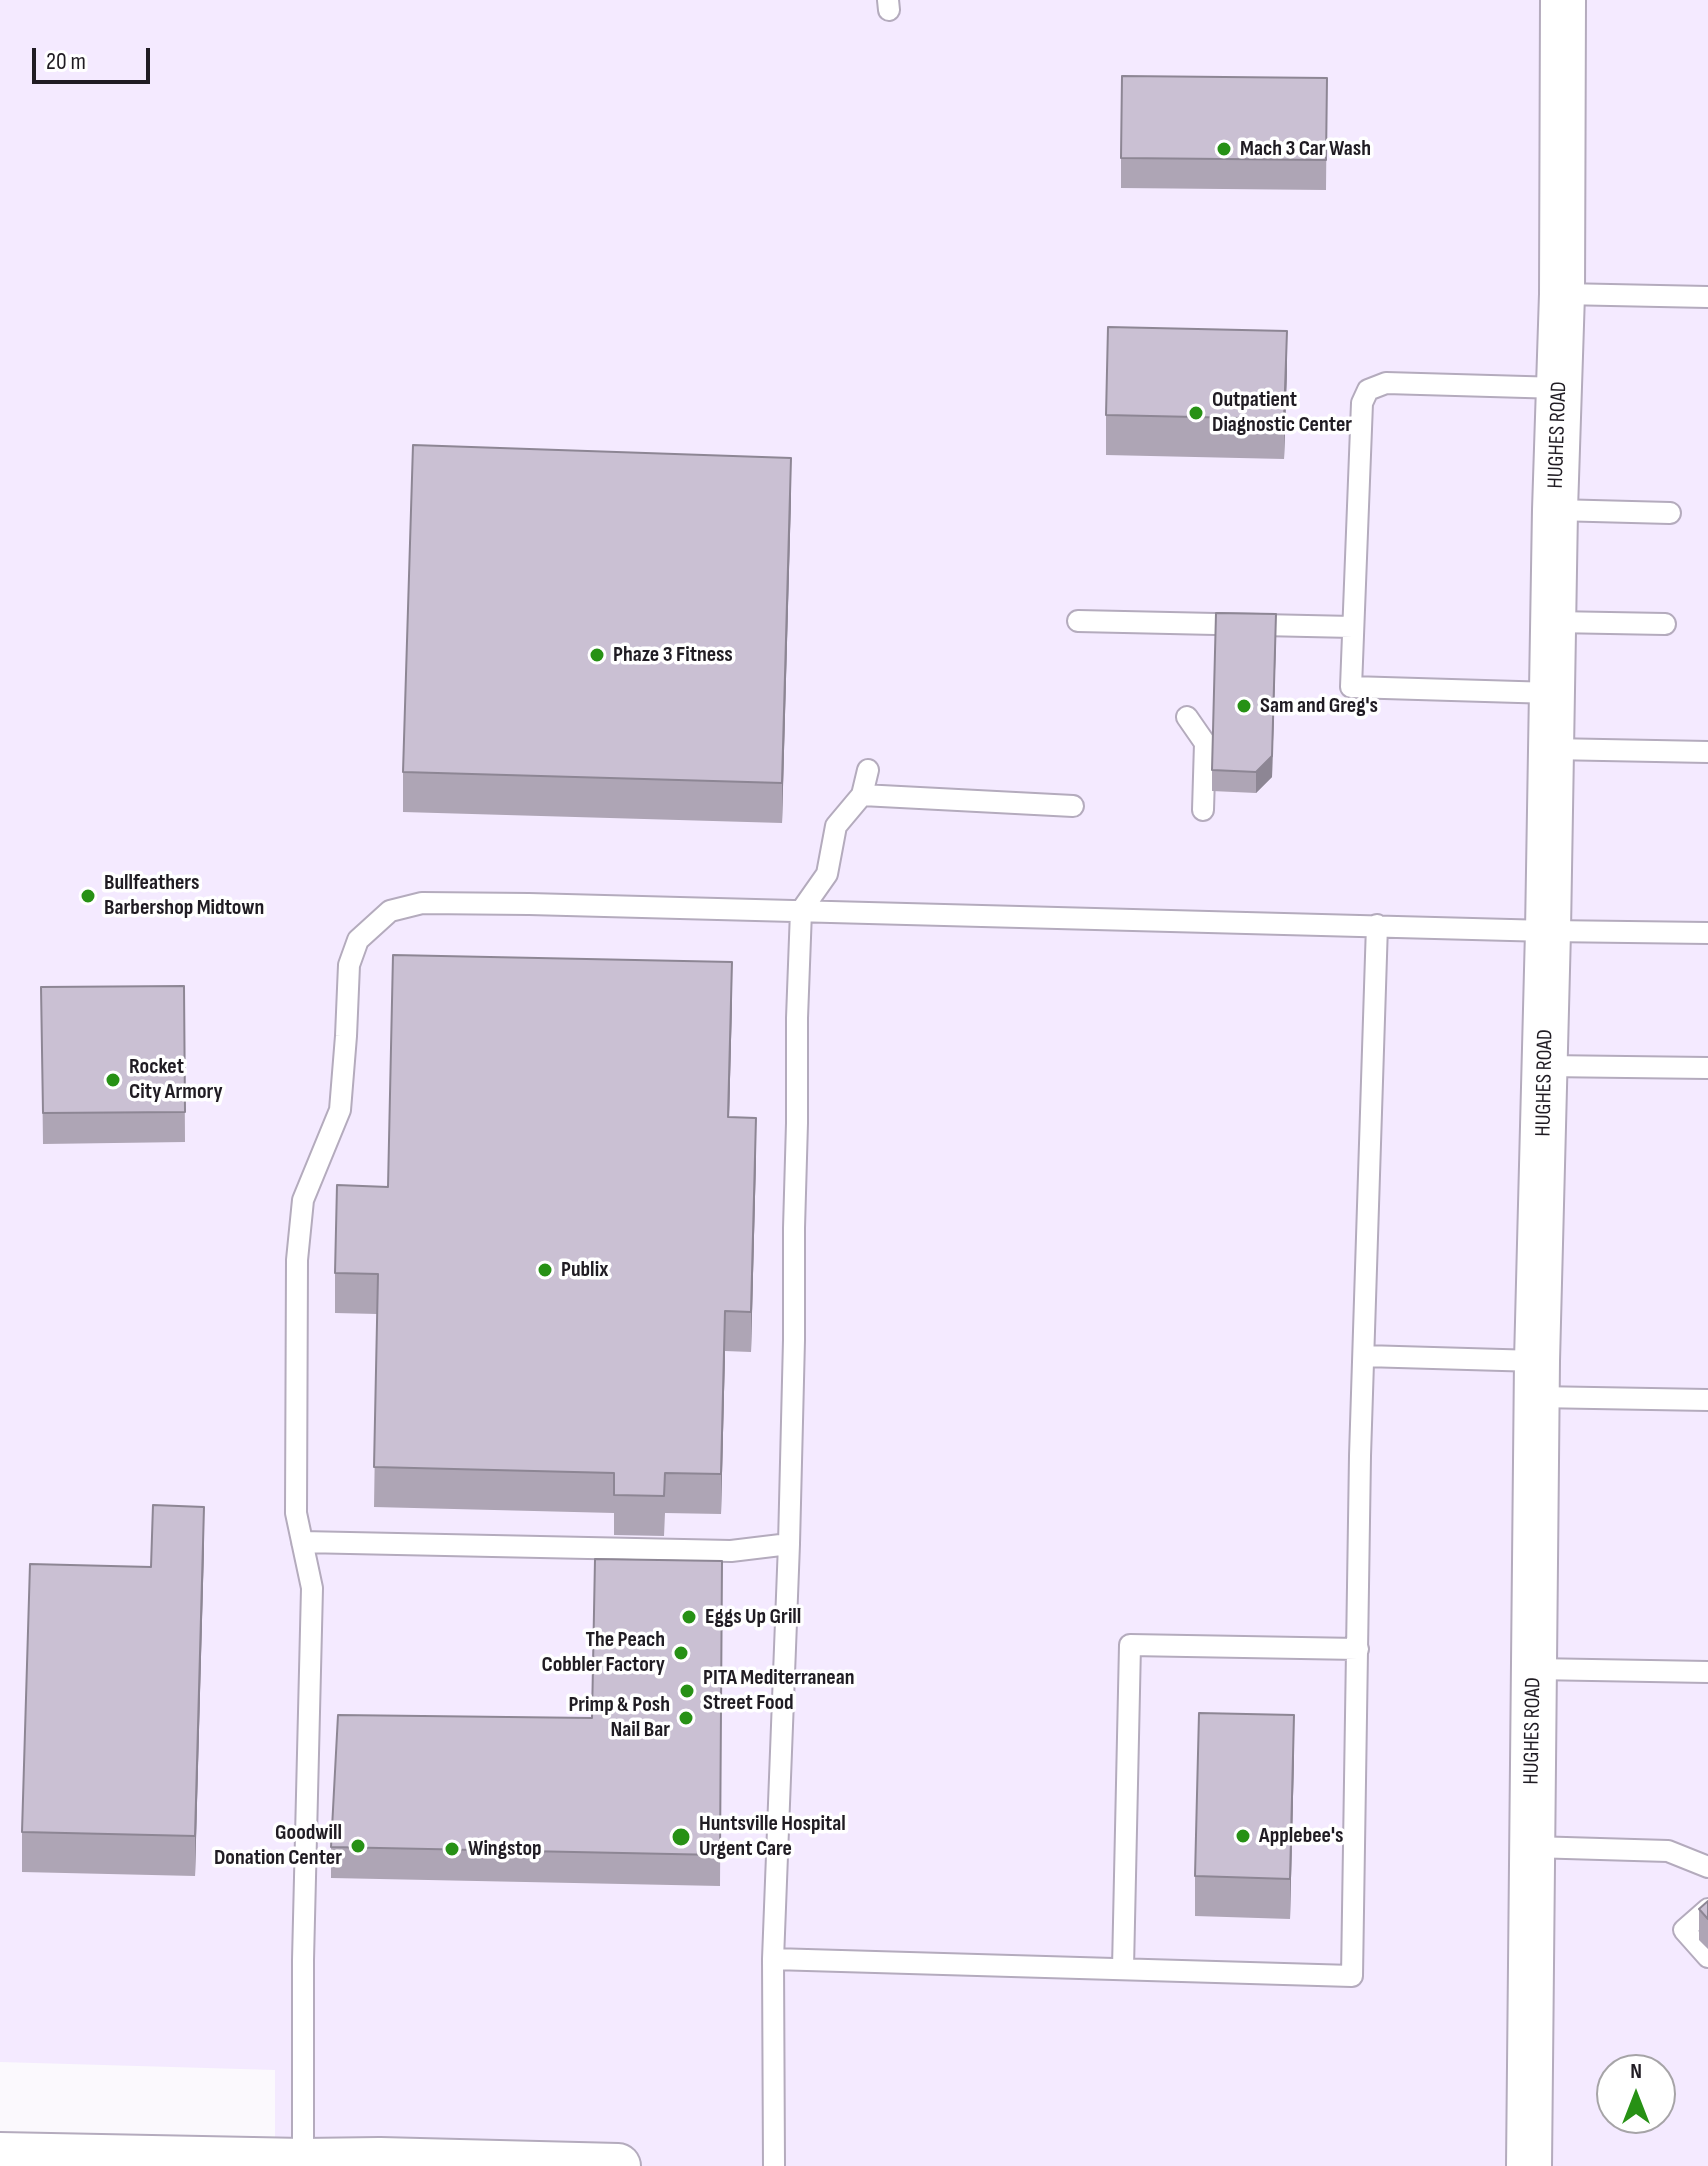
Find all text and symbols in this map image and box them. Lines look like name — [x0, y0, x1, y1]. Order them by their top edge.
scale bar — [36, 32, 154, 82]
text: 20 m — [46, 47, 86, 76]
place label: Mach 3 Car Wash — [1240, 136, 1371, 162]
marker: Mach 3 Car Wash — [1215, 140, 1233, 158]
street label: HUGHES ROAD — [1543, 381, 1573, 489]
place label: Outpatient Diagnostic Center — [1212, 387, 1352, 438]
marker: Outpatient Diagnostic Center — [1187, 404, 1205, 422]
place label: Phaze 3 Fitness — [613, 642, 733, 668]
marker: Phaze 3 Fitness — [588, 646, 606, 664]
place label: Sam and Greg's — [1260, 693, 1378, 719]
marker: Sam and Greg's — [1235, 697, 1253, 715]
place label: Bullfeathers Barbershop Midtown — [104, 870, 264, 922]
marker: Bullfeathers Barbershop Midtown — [79, 887, 97, 905]
street label: HUGHES ROAD — [1531, 1029, 1559, 1137]
place label: Rocket City Armory — [129, 1054, 223, 1106]
marker: Rocket City Armory — [104, 1071, 122, 1089]
place label: Publix — [561, 1257, 608, 1283]
marker: Publix — [536, 1261, 554, 1279]
place label: Eggs Up Grill — [705, 1604, 801, 1630]
marker: Eggs Up Grill — [680, 1608, 698, 1626]
place label: The Peach Cobbler Factory — [542, 1627, 665, 1678]
marker: The Peach Cobbler Factory — [672, 1644, 690, 1662]
place label: PITA Mediterranean Street Food — [703, 1665, 855, 1716]
street label: HUGHES ROAD — [1519, 1677, 1547, 1785]
marker: PITA Mediterranean Street Food — [678, 1682, 696, 1700]
place label: Primp & Posh Nail Bar — [568, 1692, 670, 1744]
marker: Primp & Posh Nail Bar — [677, 1709, 695, 1727]
place label: Huntsville Hospital Urgent Care — [699, 1811, 846, 1862]
place label: Goodwill Donation Center — [214, 1820, 342, 1872]
place label: Applebee's — [1259, 1823, 1343, 1849]
marker: Huntsville Hospital Urgent Care — [670, 1826, 692, 1848]
marker: Applebee's — [1234, 1827, 1252, 1845]
place label: Wingstop — [468, 1836, 542, 1862]
marker: Goodwill Donation Center — [349, 1837, 367, 1855]
marker: Wingstop — [443, 1840, 461, 1858]
north arrow — [1596, 2054, 1676, 2134]
text: N — [1630, 2058, 1642, 2085]

